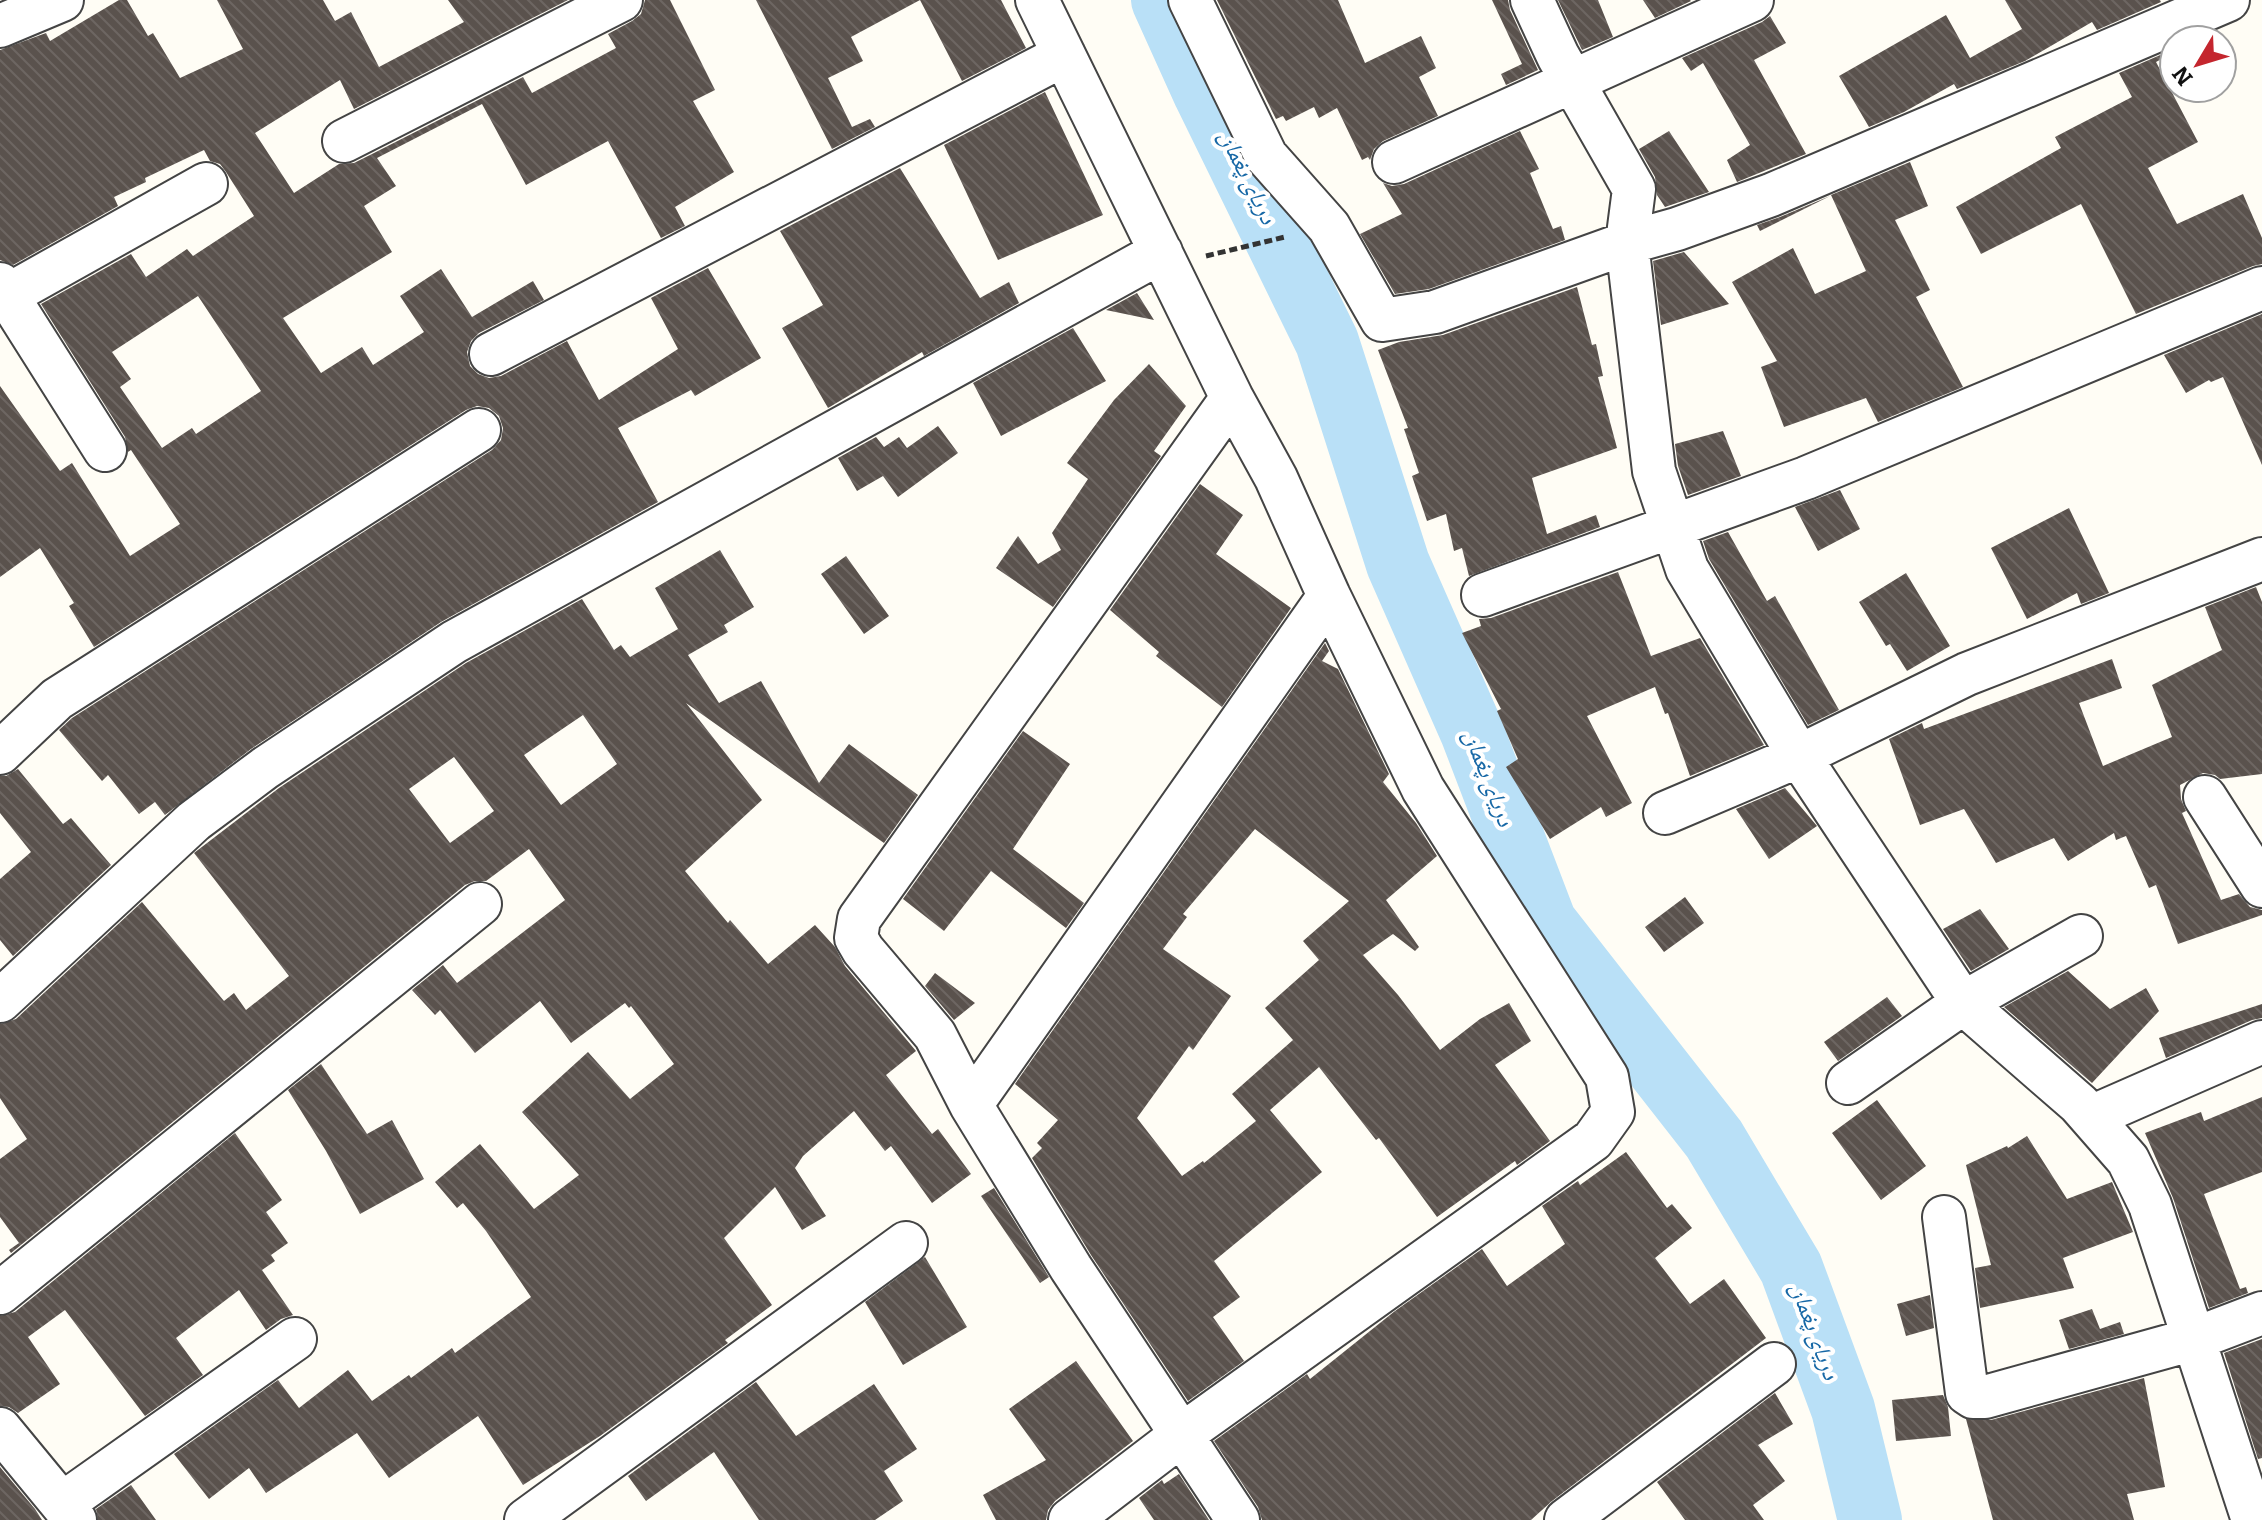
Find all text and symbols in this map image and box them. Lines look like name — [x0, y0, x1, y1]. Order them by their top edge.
north arrow — [2158, 24, 2238, 104]
text: N — [2167, 61, 2199, 91]
water label: دریای پغمان — [1212, 125, 1283, 229]
water label: دریای پغمان — [1457, 726, 1520, 831]
water label: دریای پغمان — [1784, 1279, 1845, 1384]

